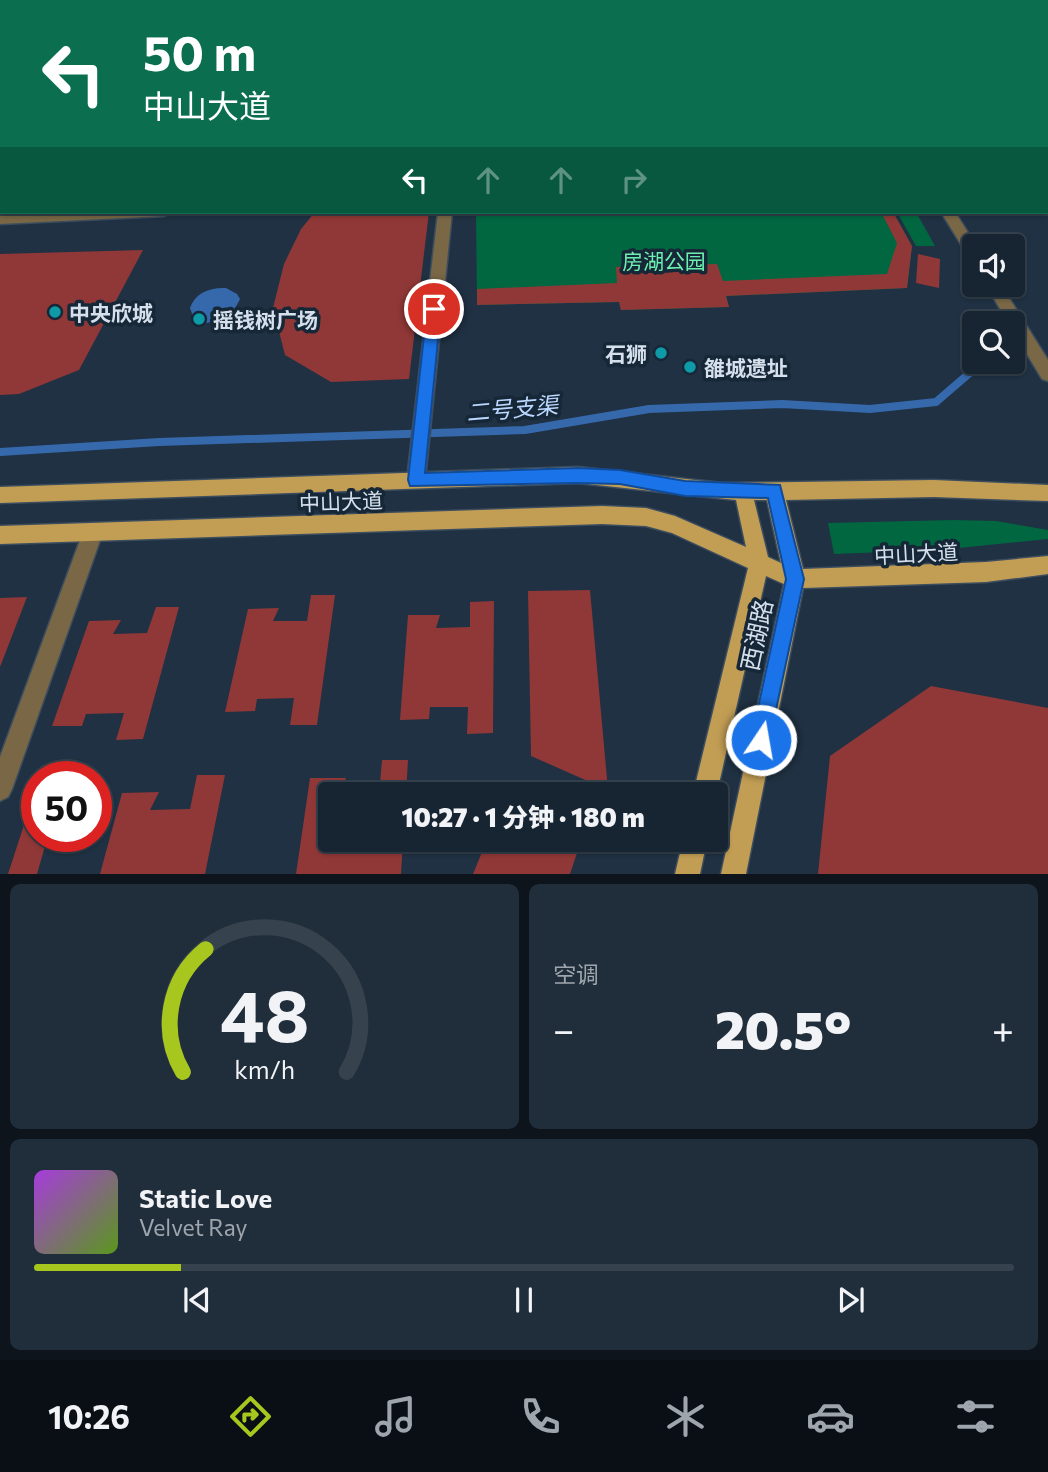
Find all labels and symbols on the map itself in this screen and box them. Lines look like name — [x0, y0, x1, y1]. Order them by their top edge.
park label: 房湖公园 — [622, 248, 706, 273]
pin — [404, 279, 464, 339]
place label: 中央欣城 — [69, 300, 153, 325]
marker: 中央欣城 — [47, 304, 63, 320]
place label: 摇钱树广场 — [213, 307, 318, 332]
marker: 摇钱树广场 — [191, 311, 207, 327]
place label: 石狮 — [605, 341, 647, 366]
marker: 石狮 — [653, 345, 669, 361]
place label: 雒城遗址 — [704, 355, 788, 380]
marker: 雒城遗址 — [682, 359, 698, 375]
water label: 二号支渠 — [465, 390, 562, 426]
street label: 中山大道 — [299, 487, 383, 515]
street label: 中山大道 — [873, 538, 959, 568]
street label: 西湖路 — [734, 597, 778, 673]
position arrow — [724, 703, 798, 777]
speed limit sign: 50 — [21, 761, 112, 852]

